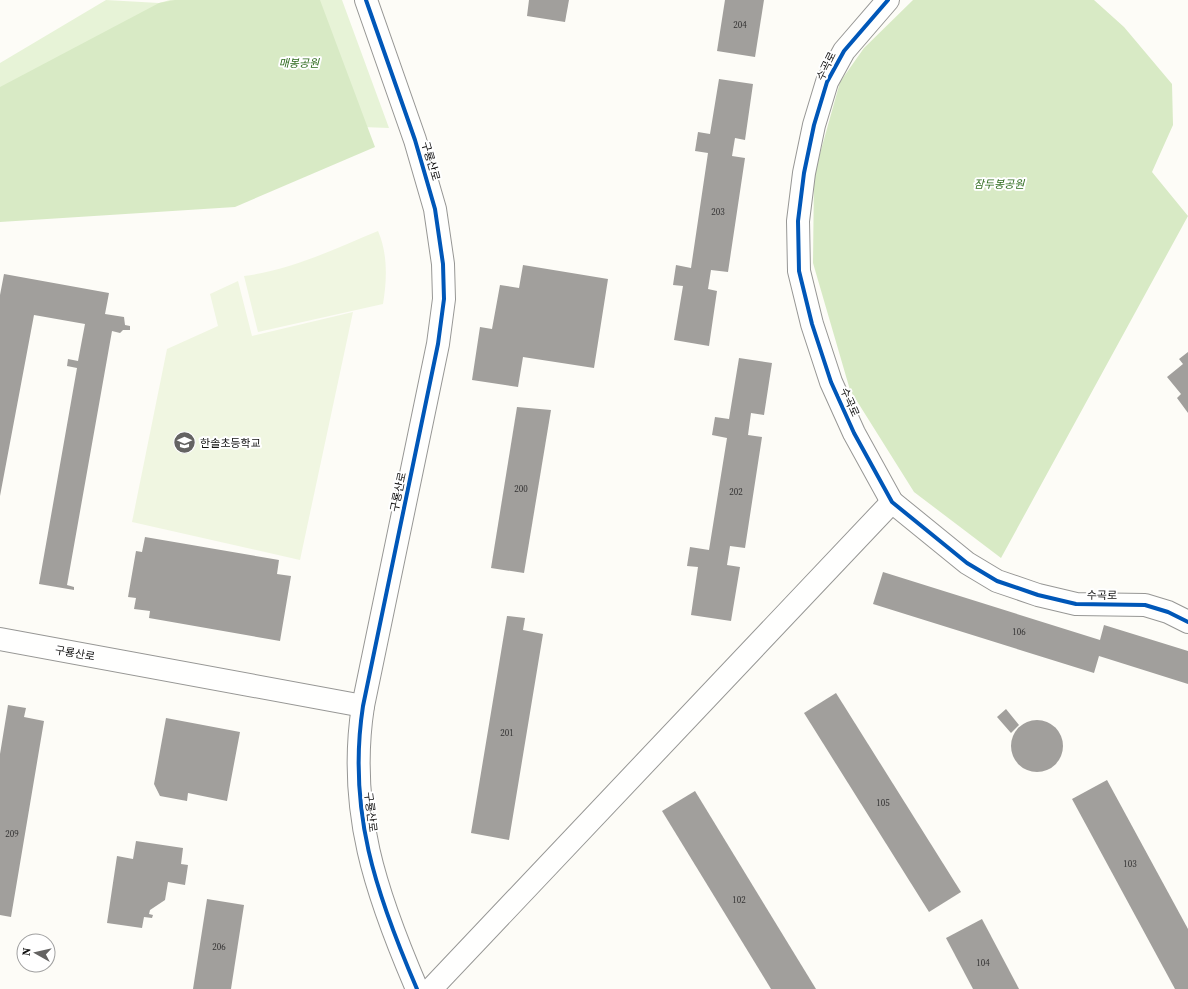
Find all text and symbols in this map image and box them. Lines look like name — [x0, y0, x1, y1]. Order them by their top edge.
house number: 204 — [733, 19, 747, 31]
street label: 수곡로 — [813, 49, 840, 83]
park label: 매봉공원 — [279, 56, 320, 71]
street label: 구룡산로 — [418, 140, 443, 183]
park label: 잠두봉공원 — [974, 177, 1025, 192]
house number: 203 — [711, 206, 725, 218]
street label: 수곡로 — [837, 385, 863, 419]
school or university icon: 한솔초등학교 — [171, 430, 197, 456]
place label: 한솔초등학교 — [200, 436, 261, 451]
street label: 구룡산로 — [387, 471, 410, 513]
house number: 200 — [514, 483, 528, 495]
house number: 202 — [729, 486, 743, 498]
street label: 수곡로 — [1087, 588, 1117, 603]
house number: 106 — [1012, 626, 1026, 638]
street label: 구룡산로 — [54, 643, 96, 664]
house number: 201 — [500, 727, 514, 739]
street label: 구룡산로 — [361, 791, 380, 833]
house number: 105 — [876, 797, 890, 809]
house number: 209 — [5, 828, 19, 840]
house number: 103 — [1123, 858, 1137, 870]
house number: 102 — [732, 894, 746, 906]
north arrow — [16, 933, 56, 973]
house number: 206 — [212, 941, 226, 953]
text: N — [19, 947, 35, 957]
house number: 104 — [976, 957, 990, 969]

